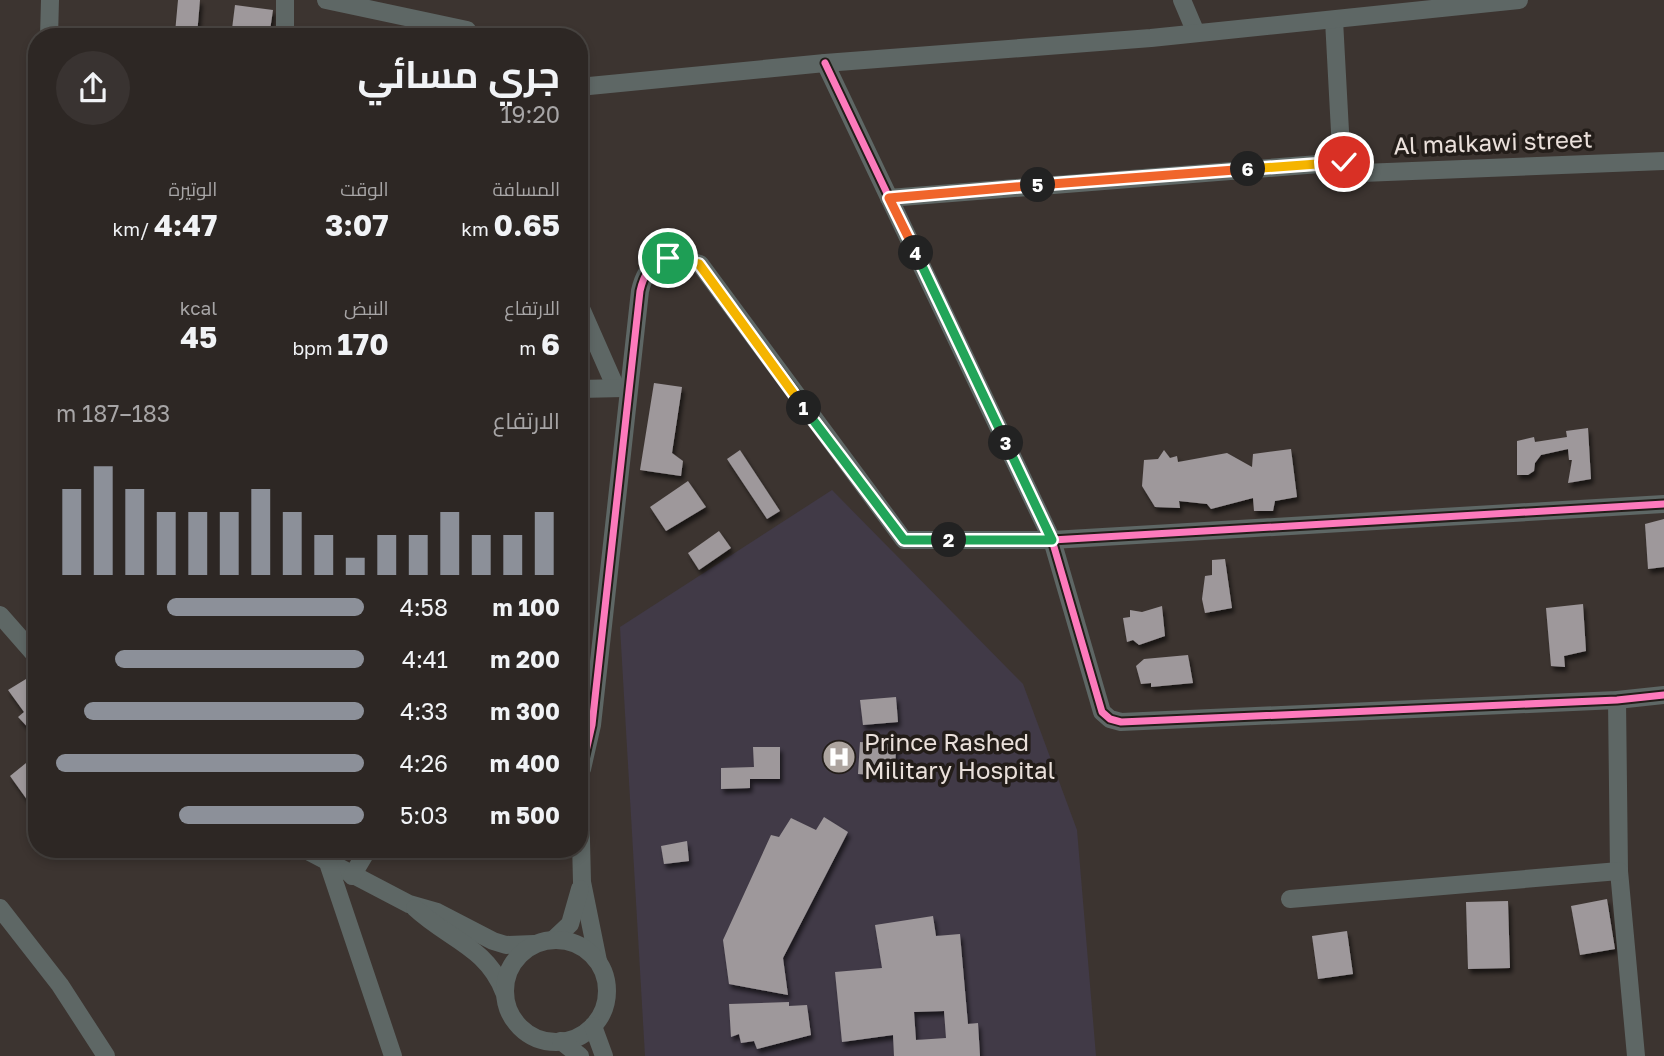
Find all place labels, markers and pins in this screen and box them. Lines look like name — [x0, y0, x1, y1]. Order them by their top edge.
pin — [1314, 132, 1374, 192]
pin: 6 — [1230, 152, 1266, 186]
pin: 5 — [1020, 168, 1056, 202]
pin — [638, 228, 698, 288]
pin: 4 — [898, 236, 934, 270]
pin: 1 — [786, 390, 822, 426]
pin: 3 — [988, 426, 1024, 460]
pin: 2 — [932, 522, 967, 558]
place label: Prince Rashed Military Hospital — [864, 727, 1055, 784]
hospital icon: Prince Rashed Military Hospital — [820, 738, 858, 776]

